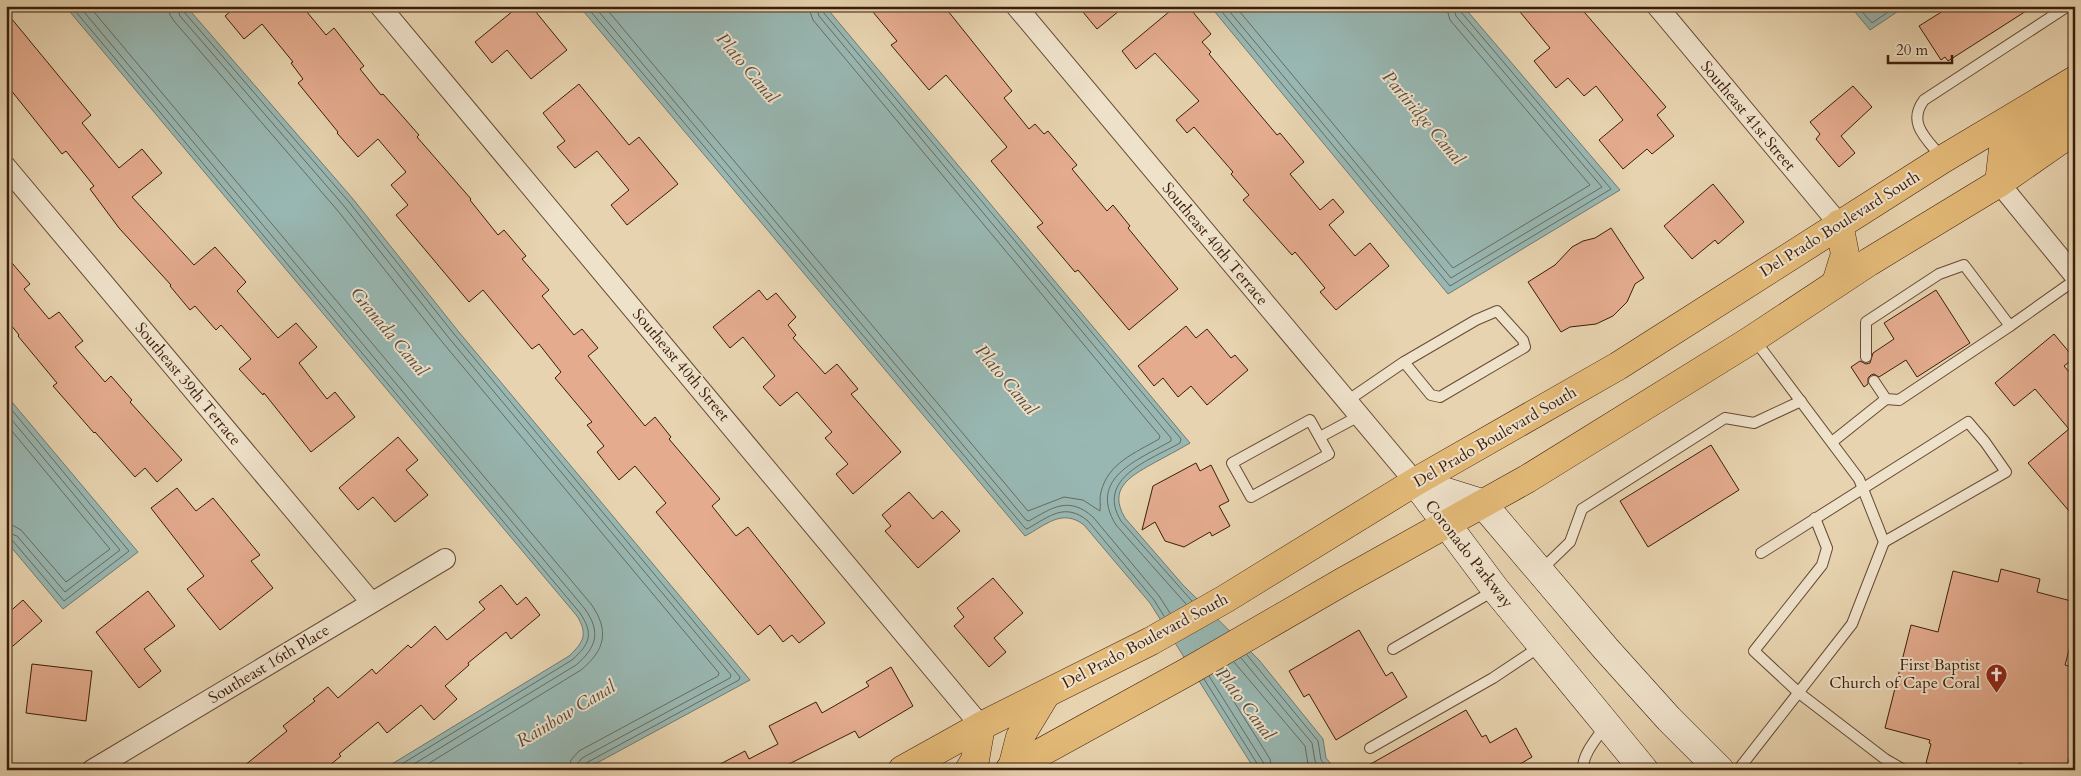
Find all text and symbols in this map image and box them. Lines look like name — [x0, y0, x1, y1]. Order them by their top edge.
water label: Plato Canal — [710, 27, 785, 109]
scale bar — [1888, 32, 1952, 64]
text: 20 m — [1896, 40, 1928, 60]
street label: Southeast 41st Street — [1695, 56, 1801, 176]
water label: Partiridge Canal — [1376, 65, 1471, 171]
street label: Del Prado Boulevard South — [1756, 166, 1924, 282]
street label: Southeast 40th Terrace — [1157, 178, 1273, 310]
water label: Granada Canal — [344, 282, 434, 383]
street label: Southeast 40th Street — [627, 304, 735, 426]
street label: Southeast 39th Terrace — [130, 318, 246, 450]
water label: Plato Canal — [969, 339, 1044, 421]
street label: Del Prado Boulevard South — [1409, 381, 1581, 493]
street label: Coronado Parkway — [1420, 495, 1519, 613]
street label: Del Prado Boulevard South — [1058, 588, 1232, 694]
street label: Southeast 16th Place — [204, 619, 334, 709]
place label: First Baptist Church of Cape Coral — [1829, 654, 1980, 694]
church icon: First Baptist Church of Cape Coral — [1984, 662, 2008, 693]
water label: Plato Canal — [1209, 663, 1281, 746]
water label: Rainbow Canal — [512, 674, 621, 753]

